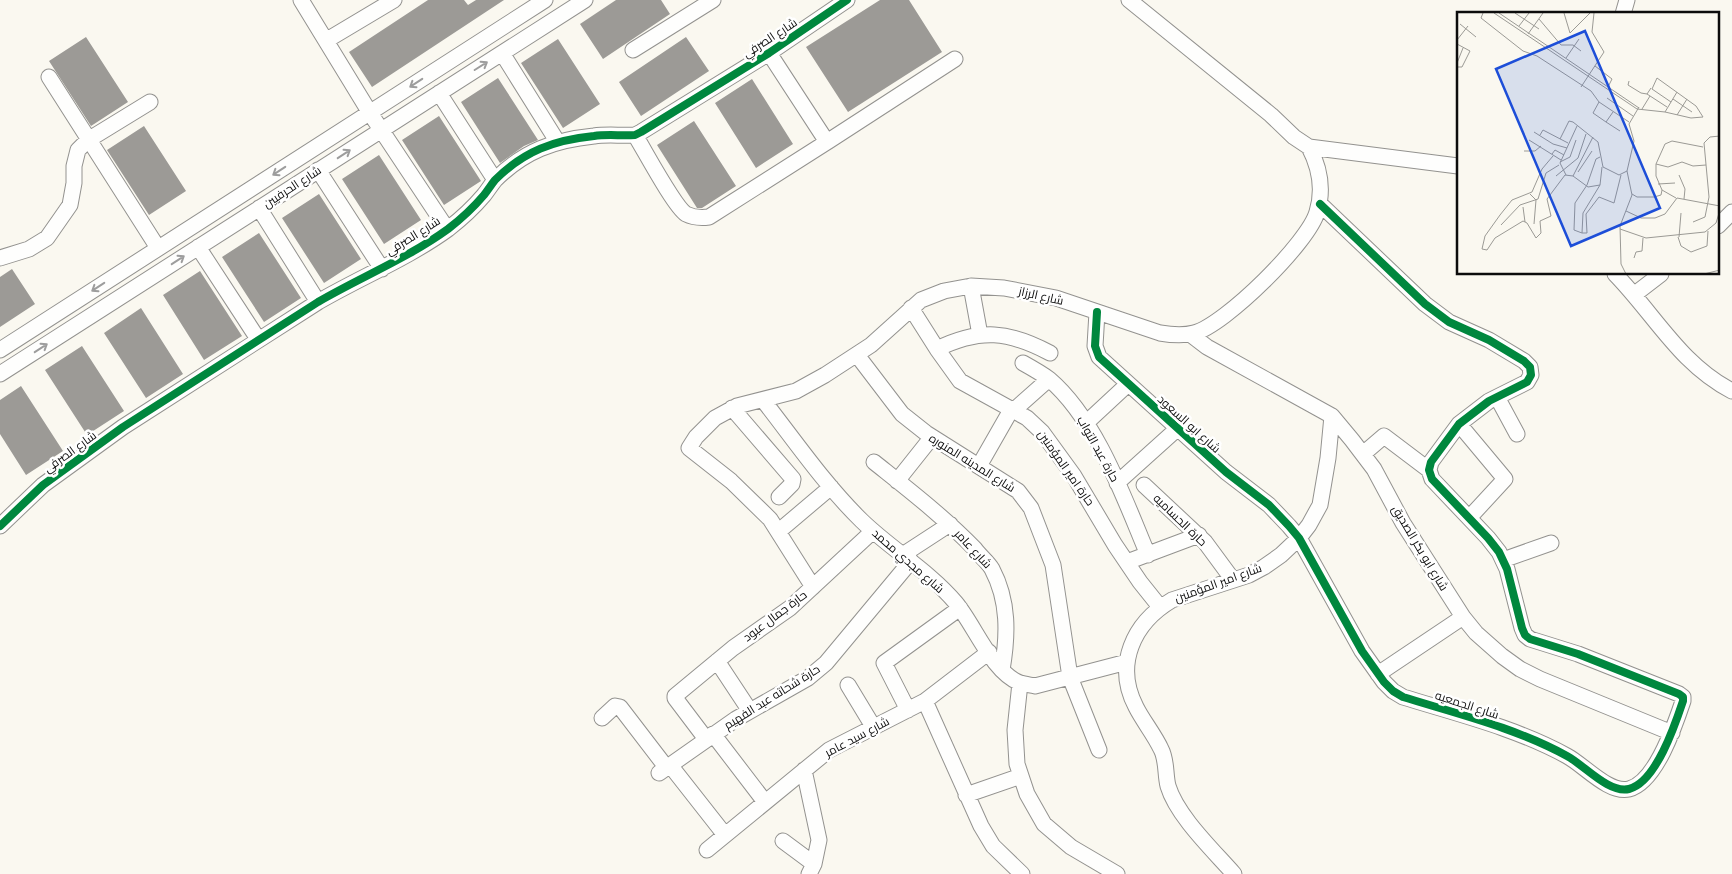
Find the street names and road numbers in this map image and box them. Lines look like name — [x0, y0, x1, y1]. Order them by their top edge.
street label: شارع الصرفي — [740, 14, 801, 63]
street label: شارع الحرفيين — [260, 162, 324, 212]
street label: شارع الصرفي — [383, 213, 444, 261]
street label: شارع الرزاز — [1016, 283, 1065, 309]
street label: شارع ابو السعود — [1154, 391, 1224, 457]
street label: حارة عبد التواب — [1074, 413, 1123, 484]
street label: شارع الصرفي — [40, 427, 101, 478]
street label: حارة امير المؤمنين — [1035, 427, 1098, 508]
street label: شارع المدينه المنوره — [926, 430, 1018, 496]
street label: حارة الحساميه — [1150, 490, 1210, 549]
street label: شارع ابو بكر الصديق — [1388, 502, 1452, 594]
street label: شارع مجدي محمد — [867, 525, 948, 598]
street label: شارع عامر — [950, 525, 995, 572]
street label: شارع امير المؤمنين — [1172, 560, 1264, 606]
street label: حارة جمال عبود — [740, 587, 810, 644]
street label: حارة شحاته عبد الفهيم — [721, 661, 823, 733]
street label: شارع الجمعيه — [1433, 687, 1501, 723]
street label: شارع سيد عامر — [821, 713, 892, 761]

